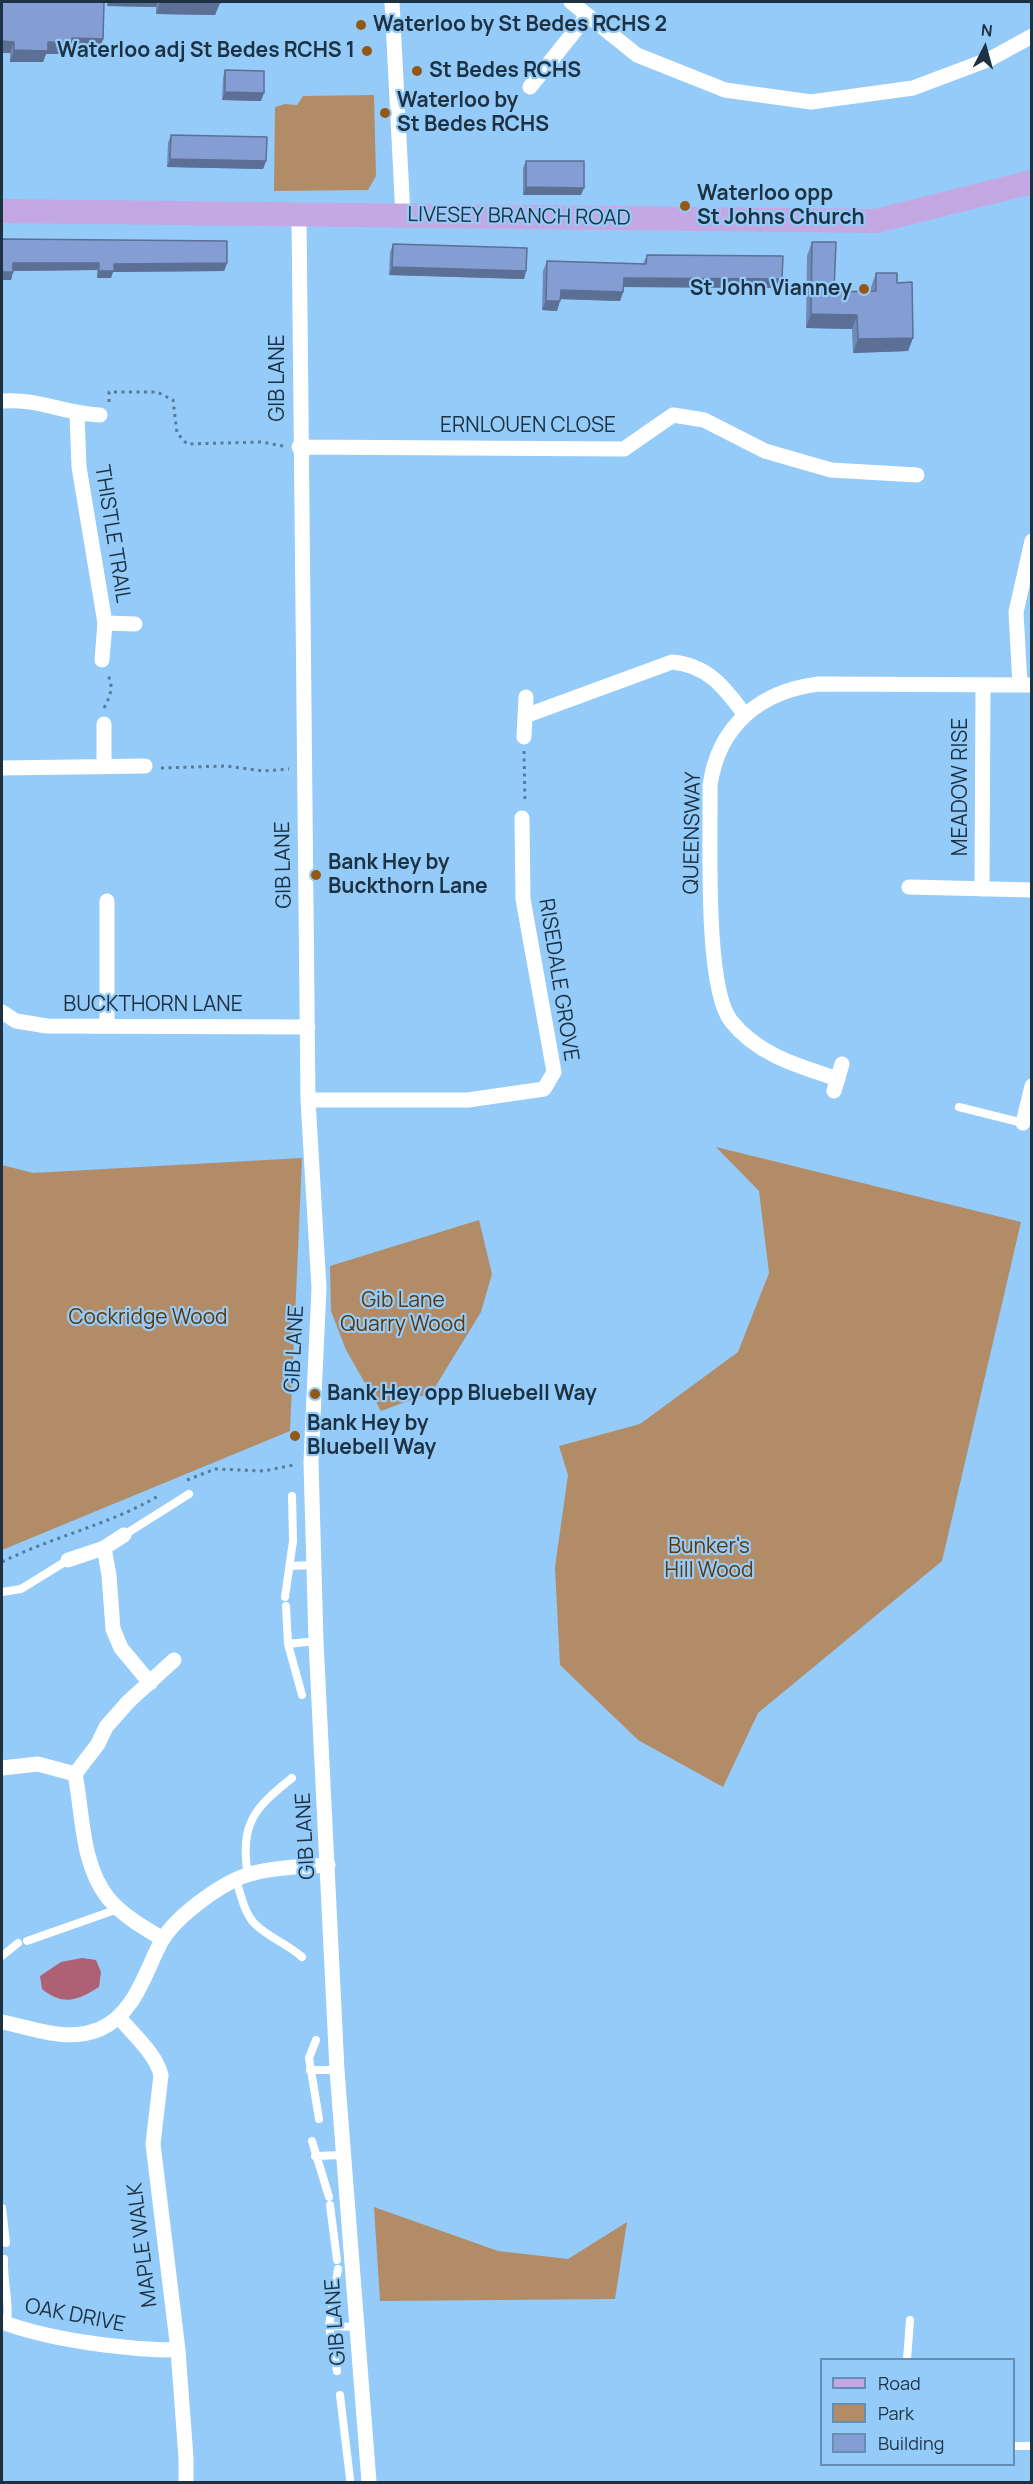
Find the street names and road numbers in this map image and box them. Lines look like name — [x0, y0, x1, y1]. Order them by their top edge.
street label: LIVESEY BRANCH ROAD — [407, 202, 631, 232]
street label: GIB LANE — [265, 334, 291, 422]
street label: ERNLOUEN CLOSE — [440, 413, 616, 439]
street label: THISTLE TRAIL — [89, 463, 135, 605]
street label: MEADOW RISE — [948, 718, 974, 856]
street label: QUEENSWAY — [679, 771, 707, 895]
street label: GIB LANE — [271, 821, 297, 909]
street label: RISEDALE GROVE — [533, 897, 583, 1063]
street label: BUCKTHORN LANE — [63, 992, 243, 1018]
street label: GIB LANE — [280, 1305, 310, 1393]
street label: GIB LANE — [291, 1792, 321, 1880]
street label: MAPLE WALK — [123, 2181, 163, 2309]
street label: GIB LANE — [320, 2278, 352, 2366]
street label: OAK DRIVE — [23, 2294, 127, 2338]

